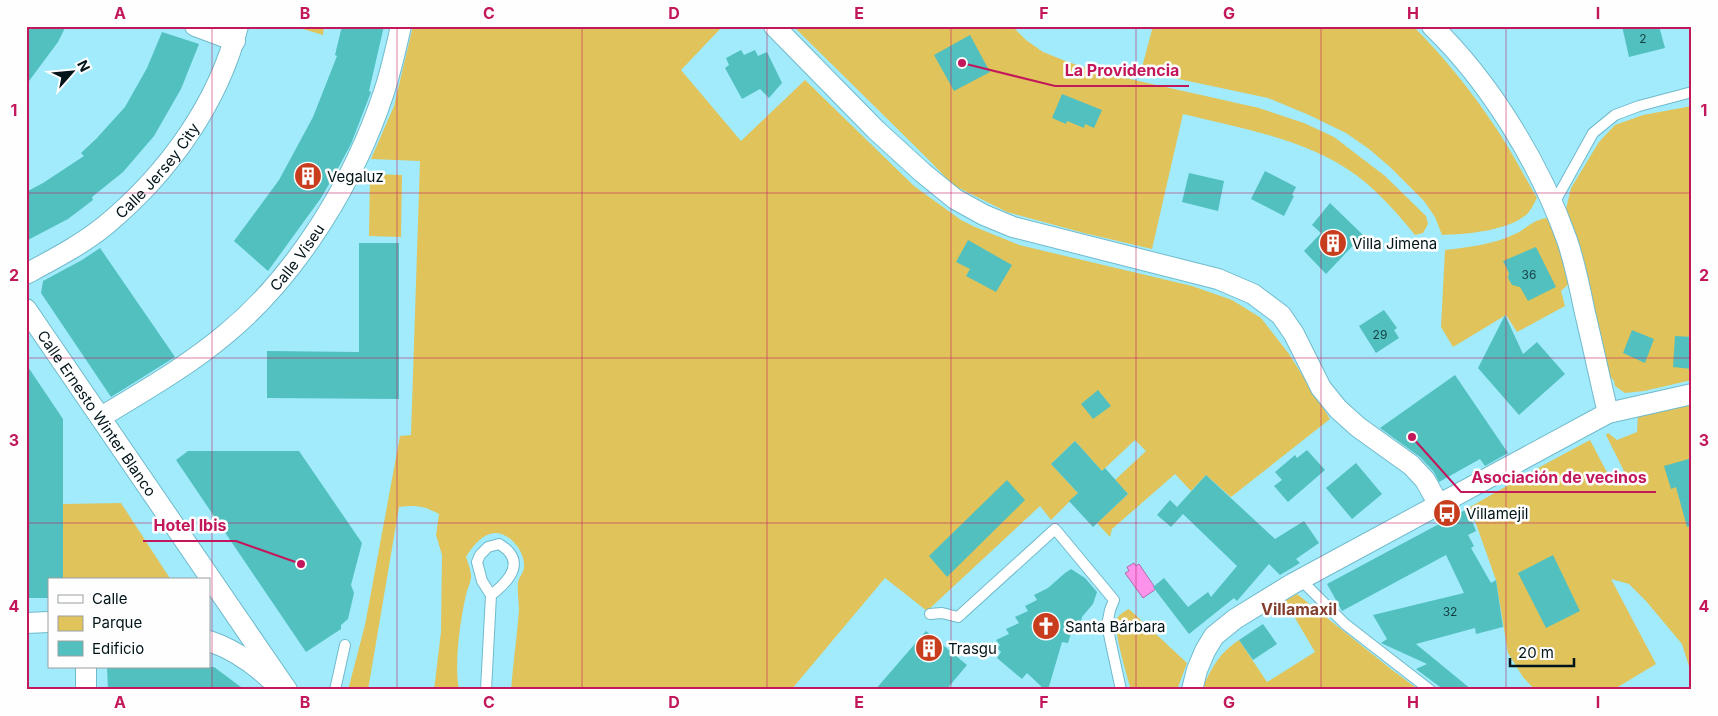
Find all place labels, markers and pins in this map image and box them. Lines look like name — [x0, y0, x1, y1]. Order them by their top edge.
callout: La Providencia — [1055, 55, 1189, 86]
building icon: Vegaluz — [293, 161, 323, 191]
place label: Vegaluz — [327, 167, 384, 186]
building icon: Villa Jimena — [1318, 228, 1348, 258]
place label: Villa Jimena — [1352, 234, 1437, 253]
callout: Asociación de vecinos — [1461, 461, 1656, 492]
bus stop icon: Villamejil — [1432, 498, 1462, 528]
place label: Villamejil — [1466, 504, 1528, 523]
callout: Hotel Ibis — [143, 510, 236, 541]
church icon: Santa Bárbara — [1031, 611, 1061, 641]
place label: Santa Bárbara — [1065, 617, 1165, 636]
building icon: Trasgu — [914, 633, 944, 663]
place label: Trasgu — [948, 639, 997, 658]

